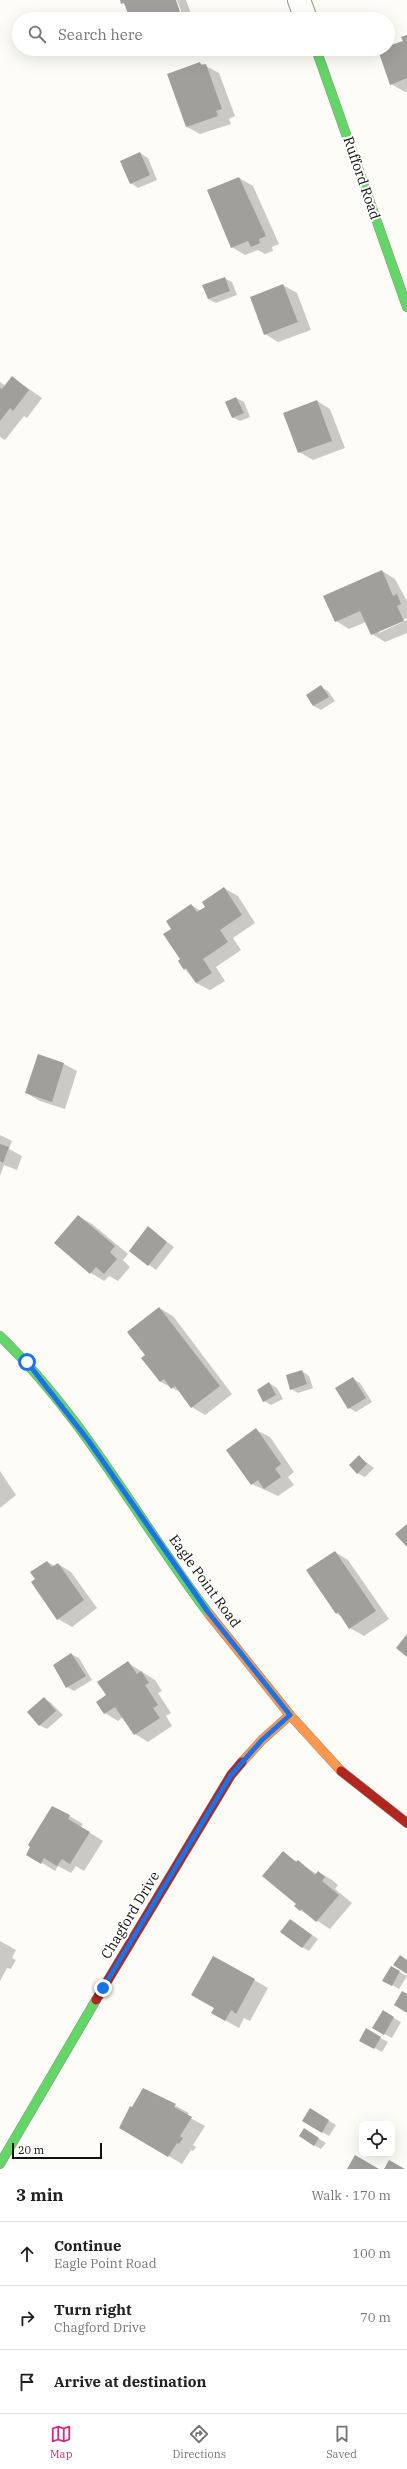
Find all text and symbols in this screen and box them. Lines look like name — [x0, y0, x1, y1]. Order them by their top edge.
search box — [12, 12, 395, 56]
icon: search — [26, 23, 48, 45]
text: Search here — [58, 25, 143, 44]
street label: Rufford Road — [339, 134, 385, 222]
route start — [18, 1353, 36, 1371]
street label: Eagle Point Road — [165, 1531, 245, 1631]
street label: Chagford Drive — [97, 1868, 163, 1962]
route end — [94, 1979, 112, 1997]
map controls — [359, 2121, 395, 2157]
button: locate — [359, 2121, 395, 2157]
scale bar — [12, 2141, 102, 2160]
text: 20 m — [18, 2143, 44, 2157]
text: 3 min — [16, 2184, 64, 2206]
text: Walk · 170 m — [312, 2187, 391, 2204]
text: Continue — [54, 2236, 121, 2255]
icon: ahead — [16, 2243, 38, 2265]
text: 100 m — [352, 2245, 391, 2262]
text: Eagle Point Road — [54, 2255, 157, 2272]
text: Turn right — [54, 2300, 132, 2319]
icon: right — [16, 2307, 38, 2329]
text: 70 m — [360, 2309, 391, 2326]
text: Chagford Drive — [54, 2319, 146, 2336]
icon: arrive — [16, 2371, 38, 2393]
text: Arrive at destination — [54, 2372, 206, 2391]
tab: Map — [50, 2423, 72, 2461]
tab: Directions — [172, 2423, 226, 2461]
tab: Saved — [326, 2423, 357, 2461]

